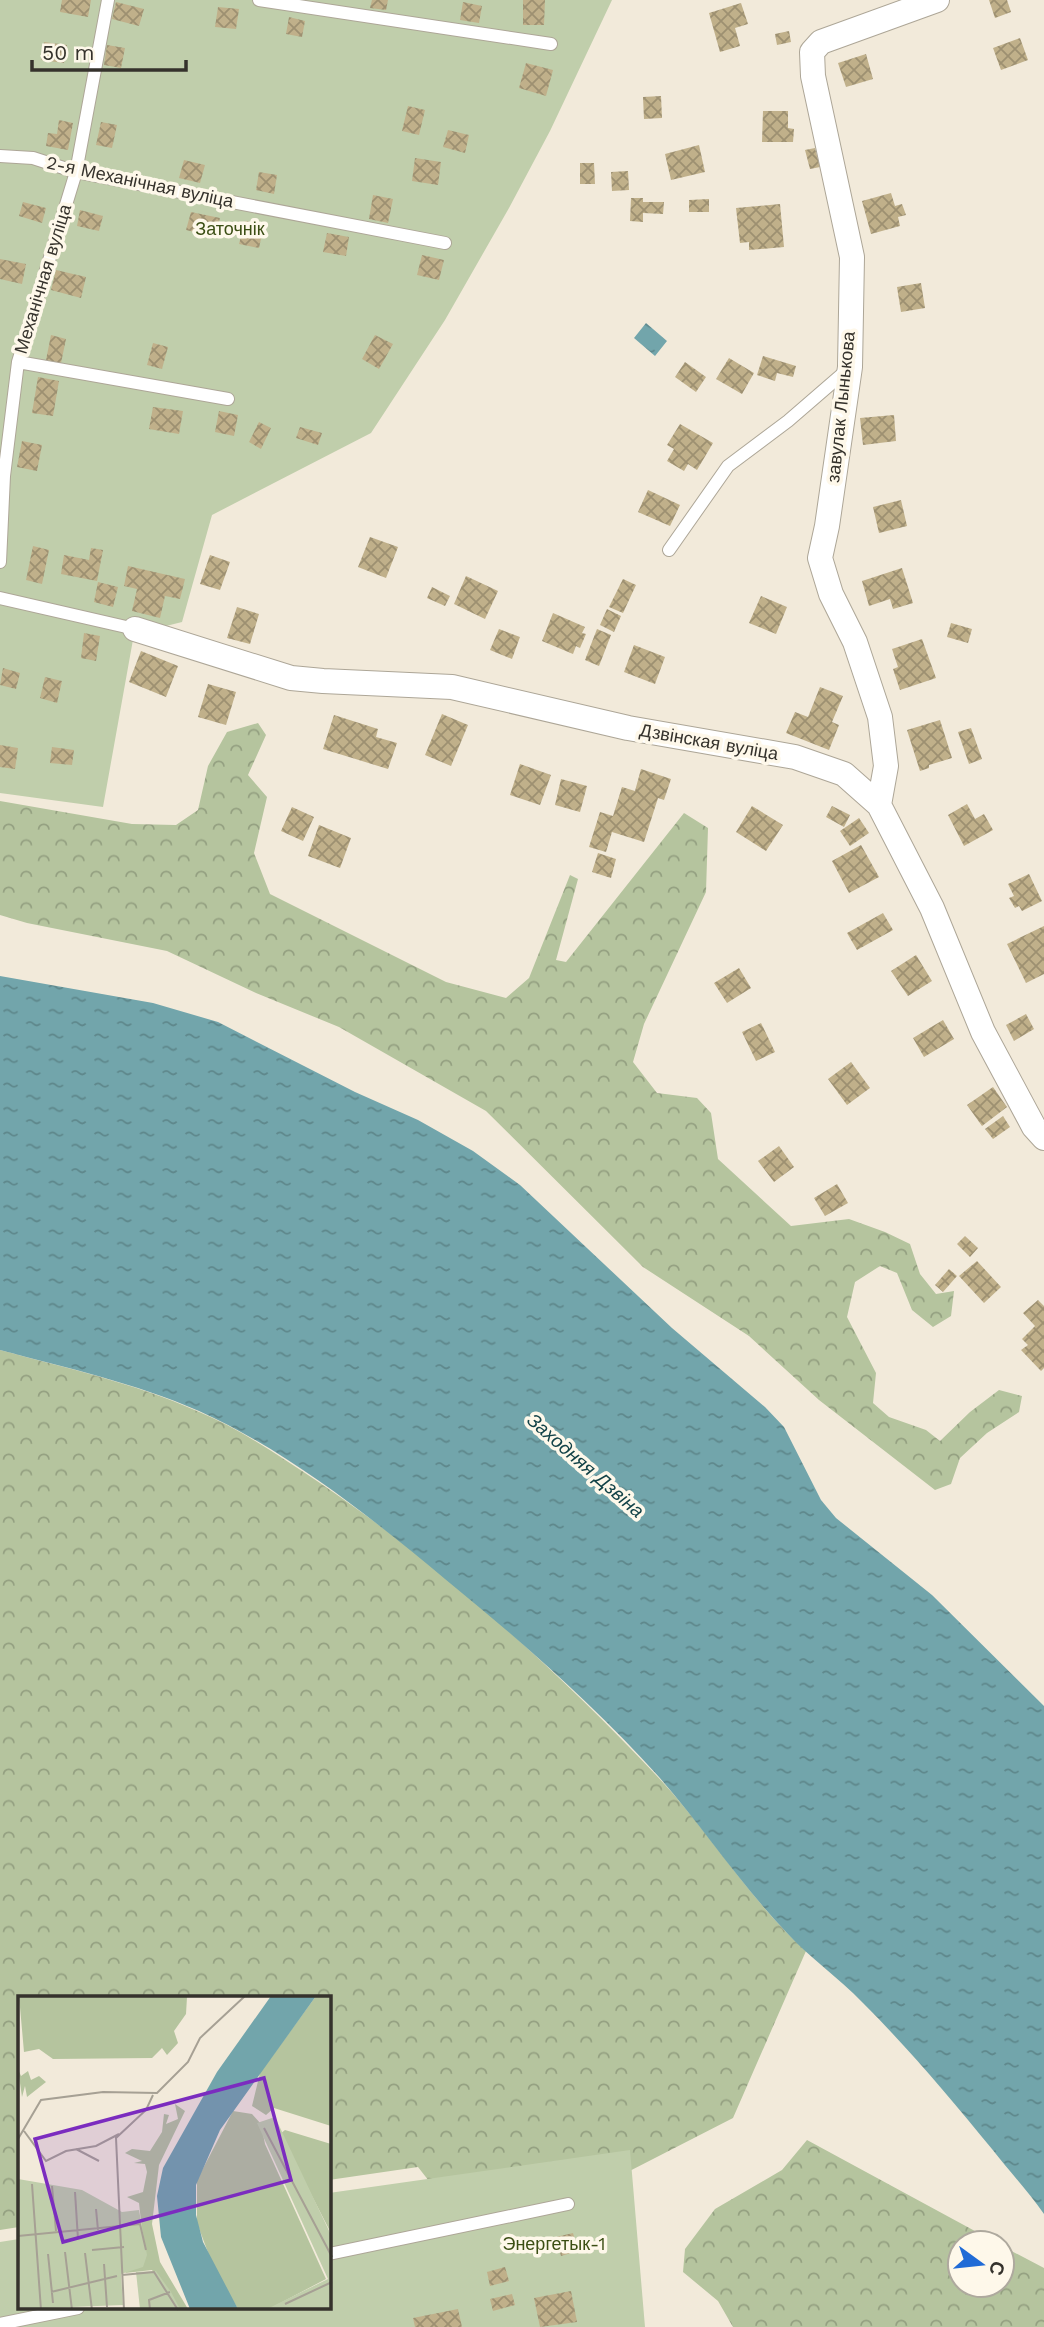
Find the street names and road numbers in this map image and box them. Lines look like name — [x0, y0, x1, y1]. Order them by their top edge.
street label: 2-я Механічная вуліца — [45, 151, 236, 212]
street label: Механічная вуліца — [10, 201, 76, 356]
street label: завулак Лынькова — [822, 329, 859, 484]
street label: Дзвінская вуліца — [638, 719, 781, 764]

